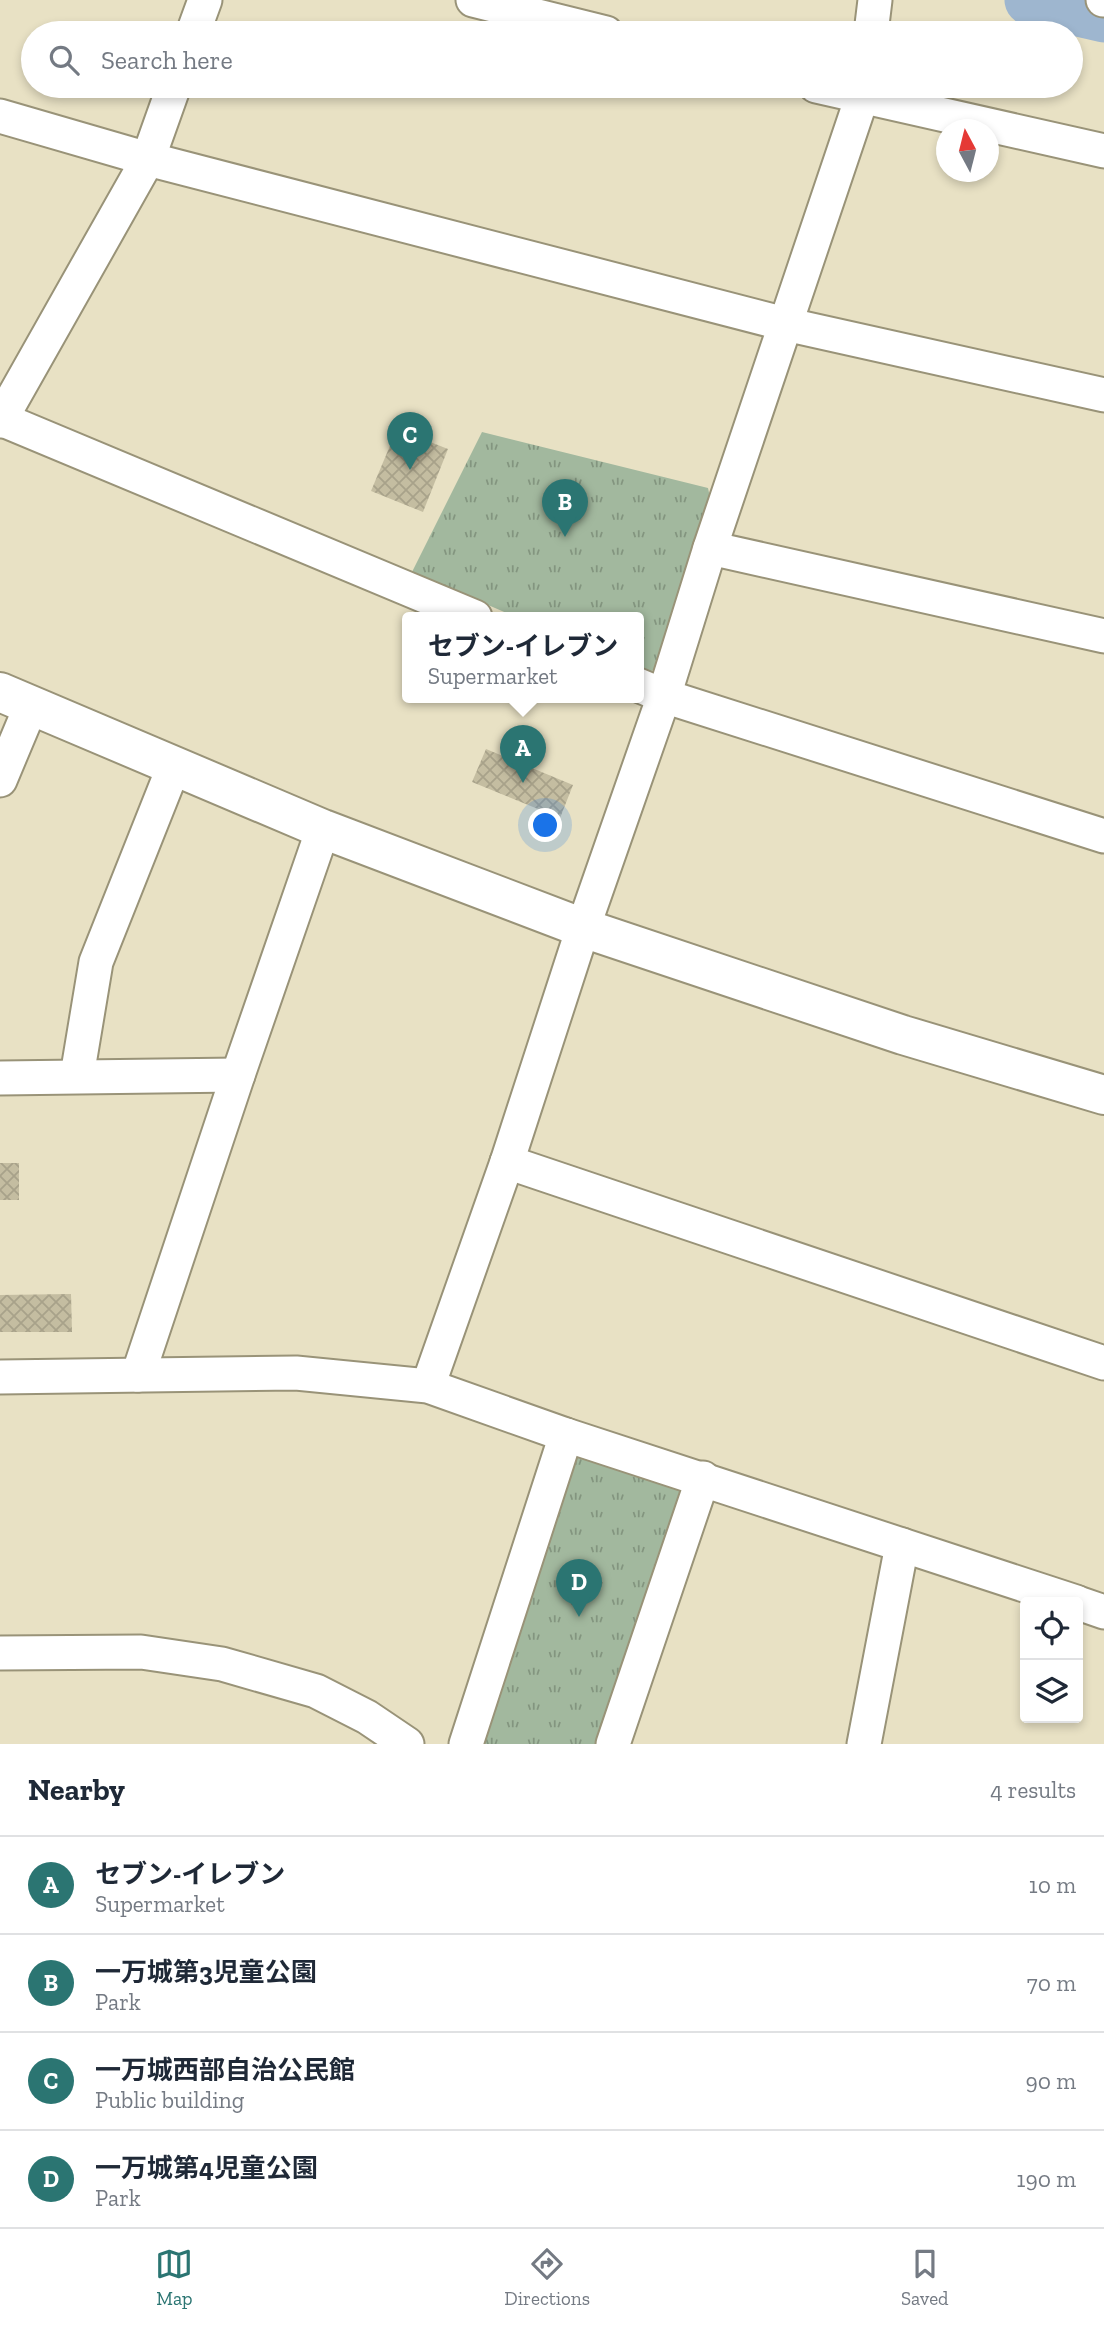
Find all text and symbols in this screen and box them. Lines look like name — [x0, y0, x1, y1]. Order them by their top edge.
search box — [21, 21, 1083, 98]
icon: search — [45, 41, 83, 79]
text: Search here — [101, 44, 233, 76]
north arrow — [936, 119, 999, 182]
pin: C — [387, 412, 433, 470]
pin: B — [542, 479, 588, 537]
popup — [402, 612, 644, 703]
text: セブン-イレブン — [428, 630, 618, 662]
text: Supermarket — [428, 662, 558, 690]
pin: A — [500, 725, 546, 783]
your location — [528, 808, 562, 842]
pin: D — [556, 1559, 602, 1617]
map controls — [1020, 1597, 1083, 1723]
button: locate — [1020, 1597, 1083, 1660]
button: layers — [1020, 1660, 1083, 1723]
text: Nearby — [28, 1772, 125, 1808]
text: 4 results — [990, 1776, 1076, 1804]
text: セブン-イレブン — [95, 1858, 285, 1890]
text: A — [43, 1871, 59, 1899]
text: 10 m — [1029, 1871, 1076, 1899]
text: Supermarket — [95, 1890, 225, 1918]
text: 一万城第3児童公園 — [95, 1956, 317, 1988]
text: B — [44, 1969, 58, 1997]
text: 70 m — [1027, 1969, 1076, 1997]
text: Park — [95, 1988, 141, 2016]
text: 一万城西部自治公民館 — [95, 2054, 355, 2086]
text: C — [44, 2067, 58, 2095]
text: 90 m — [1025, 2067, 1076, 2095]
text: Public building — [95, 2086, 244, 2114]
text: 一万城第4児童公園 — [95, 2152, 318, 2184]
text: D — [43, 2165, 59, 2193]
text: 190 m — [1017, 2165, 1076, 2193]
text: Park — [95, 2184, 141, 2212]
tab: Map — [155, 2245, 193, 2310]
tab: Directions — [504, 2245, 590, 2310]
tab: Saved — [901, 2245, 949, 2310]

